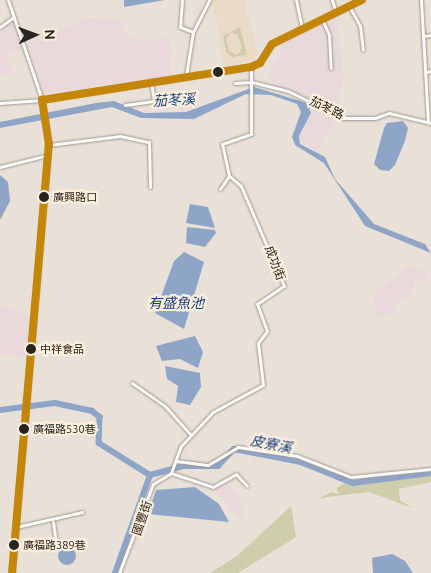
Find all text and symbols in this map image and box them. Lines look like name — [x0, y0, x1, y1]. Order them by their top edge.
north arrow — [10, 10, 60, 60]
text: N — [42, 29, 58, 40]
unlabelled marker — [213, 67, 223, 77]
water label: 茄苳溪 — [153, 91, 195, 109]
street label: 茄苳路 — [308, 94, 346, 122]
place label: 廣興路口 — [53, 190, 97, 204]
marker: 廣興路口 — [39, 192, 49, 202]
street label: 成功街 — [262, 244, 288, 282]
water label: 有盛魚池 — [148, 295, 204, 311]
place label: 中祥食品 — [40, 342, 84, 356]
marker: 中祥食品 — [26, 344, 36, 354]
place label: 廣福路530巷 — [33, 422, 96, 436]
marker: 廣福路530巷 — [19, 424, 29, 434]
water label: 皮寮溪 — [249, 432, 293, 456]
street label: 國豐街 — [129, 499, 155, 537]
place label: 廣福路389巷 — [23, 538, 86, 552]
marker: 廣福路389巷 — [9, 540, 19, 550]

